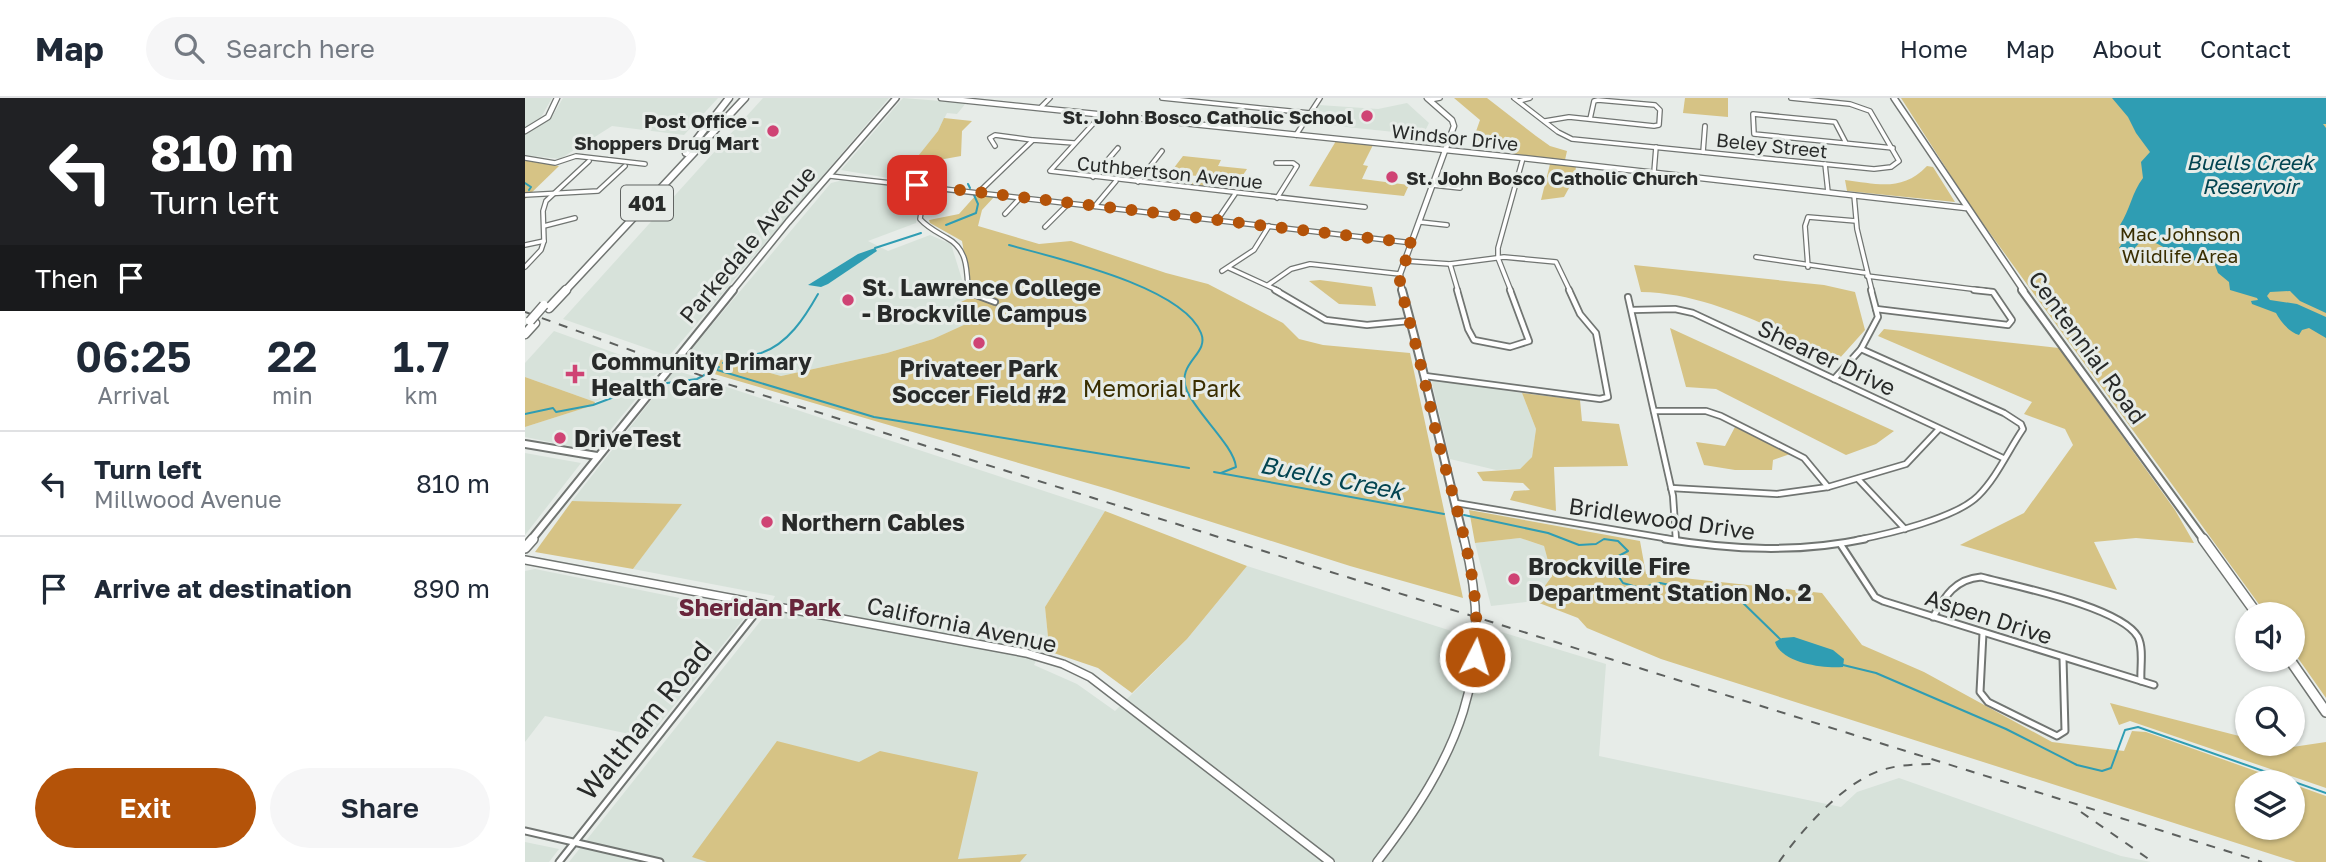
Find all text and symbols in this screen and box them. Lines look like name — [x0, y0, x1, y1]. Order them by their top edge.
search box — [146, 17, 636, 80]
text: Map — [35, 29, 104, 68]
icon: search — [170, 29, 208, 67]
text: Search here — [226, 33, 375, 64]
text: Home — [1900, 34, 1968, 63]
text: Map — [2006, 34, 2055, 63]
text: About — [2093, 34, 2162, 63]
text: Contact — [2200, 34, 2291, 63]
place label: St. John Bosco Catholic School — [1062, 105, 1353, 128]
marker: St. John Bosco Catholic School — [1359, 108, 1375, 124]
place label: Post Office - Shoppers Drug Mart — [574, 109, 759, 154]
street label: Windsor Drive — [1390, 119, 1520, 155]
text: 810 m — [150, 123, 294, 182]
marker: Post Office - Shoppers Drug Mart — [765, 123, 781, 139]
icon: left — [35, 126, 126, 217]
street label: Beley Street — [1715, 128, 1829, 162]
water label: Buells Creek Reservoir — [2186, 149, 2316, 199]
street label: Cuthbertson Avenue — [1076, 151, 1264, 193]
pin — [887, 155, 947, 215]
street label: Parkedale Avenue — [673, 159, 821, 329]
icon: arrive — [898, 166, 936, 204]
place label: St. John Bosco Catholic Church — [1406, 166, 1698, 189]
marker: St. John Bosco Catholic Church — [1384, 169, 1400, 185]
text: Turn left — [150, 183, 279, 221]
road number: 401 — [621, 186, 673, 220]
park label: Mac Johnson Wildlife Area — [2120, 222, 2240, 267]
icon: arrive — [112, 259, 150, 297]
text: Then — [35, 263, 98, 294]
street label: Centennial Road — [2023, 265, 2153, 429]
place label: St. Lawrence College - Brockville Campus — [862, 273, 1101, 327]
marker: St. Lawrence College - Brockville Campus — [840, 292, 856, 308]
street label: Shearer Drive — [1754, 313, 1900, 401]
text: 06:25 — [75, 331, 192, 381]
text: 22 — [267, 331, 317, 381]
text: 1.7 — [393, 331, 450, 381]
marker: Privateer Park Soccer Field #2 — [971, 335, 987, 351]
place label: Community Primary Health Care — [591, 347, 812, 401]
place label: Privateer Park Soccer Field #2 — [892, 354, 1066, 408]
marker: Community Primary Health Care — [565, 364, 585, 384]
park label: Memorial Park — [1083, 374, 1241, 402]
text: Arrival — [98, 381, 170, 409]
text: min — [272, 381, 313, 409]
text: km — [405, 381, 438, 409]
place label: DriveTest — [574, 424, 681, 452]
marker: DriveTest — [552, 430, 568, 446]
water label: Buells Creek — [1258, 449, 1409, 506]
text: Turn left — [94, 454, 202, 485]
icon: left — [35, 465, 73, 503]
text: 810 m — [416, 468, 490, 499]
text: Millwood Avenue — [94, 485, 282, 513]
street label: Bridlewood Drive — [1567, 491, 1757, 545]
place label: Northern Cables — [781, 508, 965, 536]
marker: Northern Cables — [759, 514, 775, 530]
place label: Brockville Fire Department Station No. 2 — [1528, 552, 1811, 606]
icon: arrive — [35, 570, 73, 608]
marker: Brockville Fire Department Station No. 2 — [1506, 571, 1522, 587]
text: Arrive at destination — [94, 573, 352, 604]
text: 890 m — [413, 573, 490, 604]
street label: Aspen Drive — [1922, 582, 2056, 650]
street label: California Avenue — [865, 590, 1059, 658]
district label: Sheridan Park — [679, 592, 841, 621]
map controls — [2235, 602, 2305, 840]
button: sound — [2235, 602, 2305, 672]
position arrow — [1438, 620, 1512, 694]
street label: Waltham Road — [570, 634, 718, 806]
button: search — [2235, 686, 2305, 756]
button: Exit — [35, 768, 256, 848]
button: Share — [270, 768, 490, 848]
button: layers — [2235, 770, 2305, 840]

